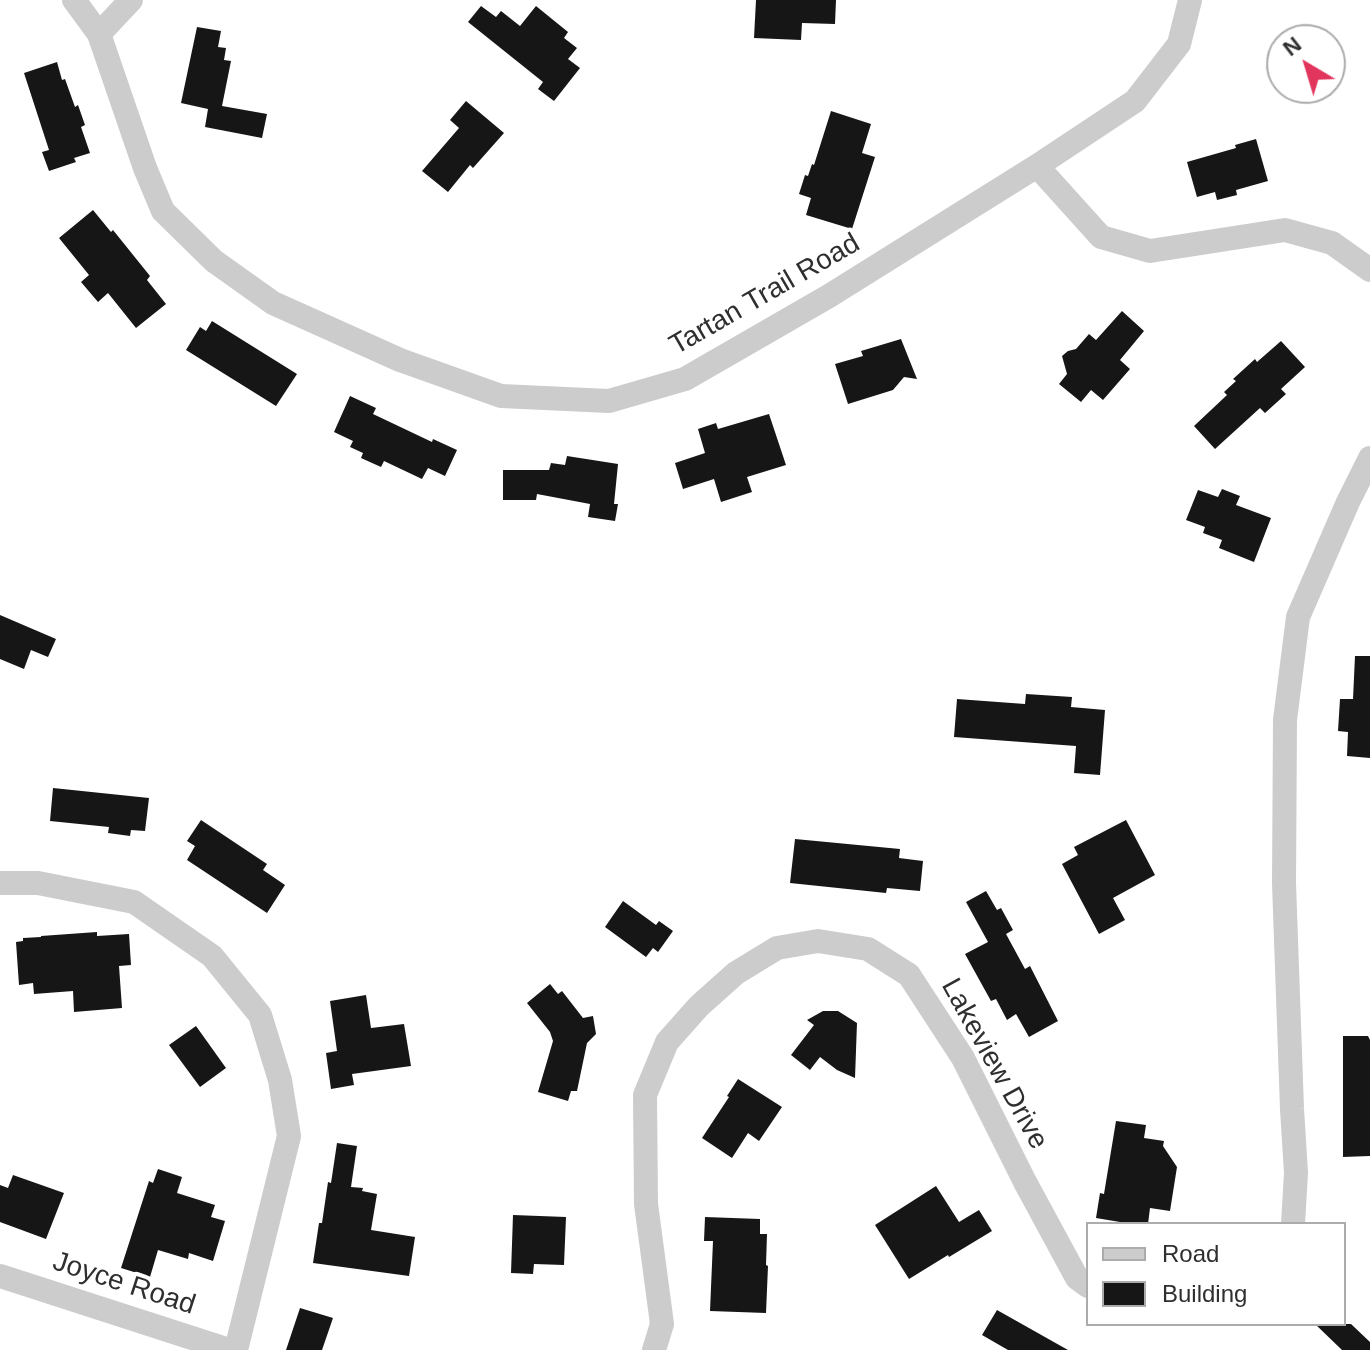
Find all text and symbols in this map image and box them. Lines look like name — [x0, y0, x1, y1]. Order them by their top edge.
north arrow — [1266, 24, 1346, 104]
text: N — [1278, 32, 1306, 61]
street label: Tartan Trail Road — [664, 227, 866, 363]
street label: Lakeview Drive — [933, 973, 1055, 1155]
legend — [1086, 1222, 1346, 1326]
text: Road — [1162, 1240, 1219, 1267]
street label: Joyce Road — [48, 1245, 200, 1323]
text: Building — [1162, 1280, 1247, 1307]

